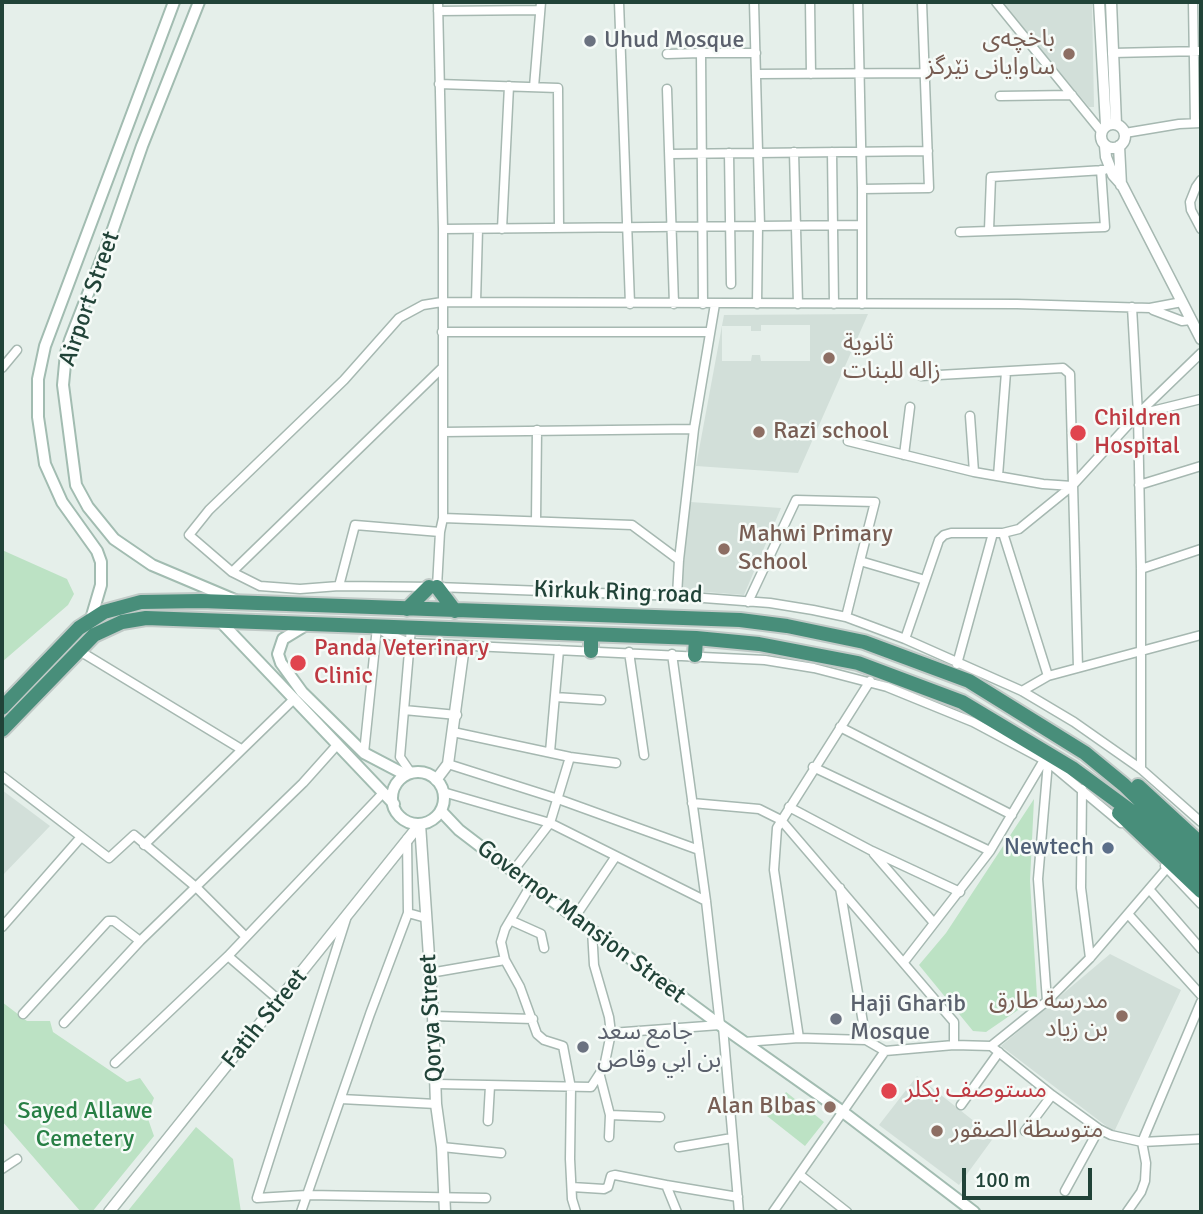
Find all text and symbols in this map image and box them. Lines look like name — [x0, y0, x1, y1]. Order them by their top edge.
place label: باخچەی ساوایانی نێرگز — [926, 26, 1055, 82]
place label: Uhud Mosque — [604, 27, 744, 55]
marker: Uhud Mosque — [582, 33, 598, 49]
marker: باخچەی ساوایانی نێرگز — [1061, 46, 1077, 62]
street label: Airport Street — [53, 228, 127, 370]
place label: ثانوية زاله للبنات — [843, 330, 941, 386]
marker: ثانوية زاله للبنات — [821, 350, 837, 366]
place label: Children Hospital — [1094, 405, 1181, 461]
place label: Razi school — [773, 418, 889, 446]
marker: Children Hospital — [1068, 423, 1088, 443]
marker: Razi school — [751, 424, 767, 440]
place label: Mahwi Primary School — [738, 521, 893, 577]
marker: Mahwi Primary School — [716, 541, 732, 557]
street label: Kirkuk Ring road — [533, 576, 703, 610]
place label: Panda Veterinary Clinic — [314, 635, 489, 691]
marker: Panda Veterinary Clinic — [288, 653, 308, 673]
street label: Governor Mansion Street — [471, 834, 691, 1010]
place label: Newtech — [1004, 834, 1094, 862]
marker: Newtech — [1100, 840, 1116, 856]
street label: Qorya Street — [414, 953, 450, 1083]
street label: Fatih Street — [216, 963, 314, 1075]
place label: مدرسة طارق بن زياد — [989, 988, 1108, 1044]
place label: Haji Gharib Mosque — [850, 991, 966, 1047]
marker: مدرسة طارق بن زياد — [1114, 1008, 1130, 1024]
marker: Haji Gharib Mosque — [828, 1011, 844, 1027]
place label: جامع سعد بن ابي وقاص — [597, 1019, 721, 1075]
marker: جامع سعد بن ابي وقاص — [575, 1039, 591, 1055]
place label: مستوصف بكلر — [905, 1077, 1047, 1105]
marker: مستوصف بكلر — [879, 1081, 899, 1101]
place label: Alan Blbas — [707, 1093, 816, 1121]
park label: Sayed Allawe Cemetery — [17, 1098, 153, 1154]
marker: Alan Blbas — [822, 1099, 838, 1115]
place label: متوسطة الصقور — [951, 1117, 1103, 1145]
marker: متوسطة الصقور — [929, 1123, 945, 1139]
scale bar — [965, 1154, 1094, 1198]
text: 100 m — [975, 1167, 1030, 1193]

